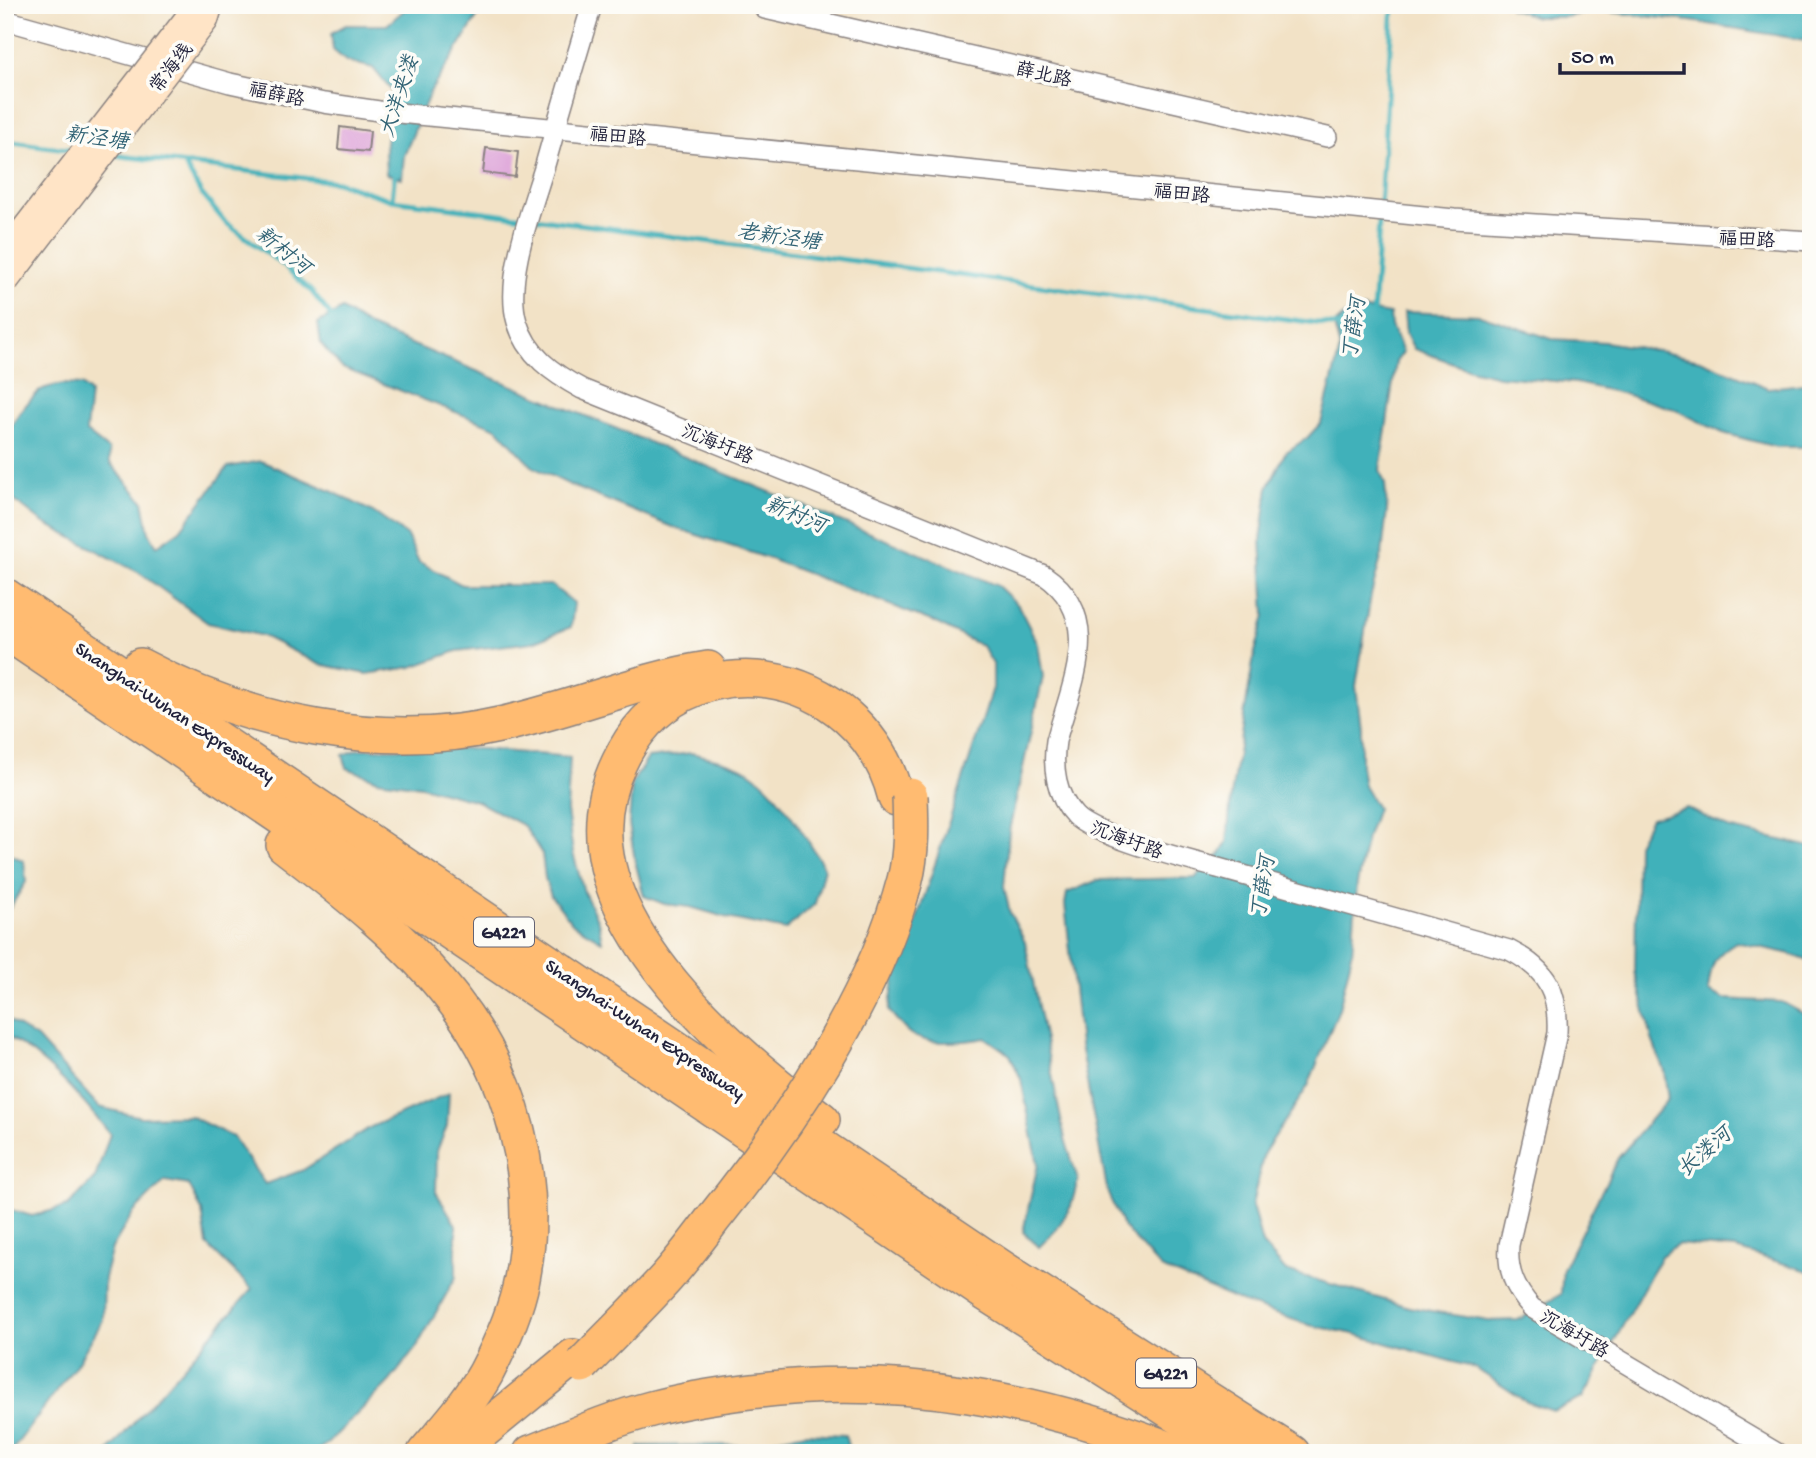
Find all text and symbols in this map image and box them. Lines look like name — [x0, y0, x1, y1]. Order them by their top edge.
scale bar — [1560, 32, 1685, 76]
street label: 常海线 — [145, 39, 199, 99]
text: 50 m — [1571, 47, 1614, 72]
water label: 大洋夹溇 — [375, 51, 427, 141]
street label: 薛北路 — [1013, 58, 1074, 94]
street label: 福薛路 — [246, 78, 307, 114]
water label: 新泾塘 — [64, 122, 132, 158]
street label: 福田路 — [588, 123, 647, 153]
street label: 福田路 — [1152, 180, 1211, 210]
water label: 老新泾塘 — [735, 219, 824, 258]
water label: 新村河 — [249, 222, 317, 284]
street label: 福田路 — [1718, 228, 1776, 254]
water label: 丁薛河 — [1339, 292, 1374, 361]
street label: 沉海圩路 — [677, 420, 757, 471]
water label: 新村河 — [761, 492, 832, 542]
street label: Shanghai-Wuhan Expressway — [70, 638, 279, 790]
street label: 沉海圩路 — [1086, 818, 1166, 866]
water label: 丁薛河 — [1247, 851, 1283, 921]
road number: G4221 — [474, 917, 534, 946]
street label: Shanghai-Wuhan Expressway — [540, 955, 749, 1107]
water label: 长溇河 — [1673, 1120, 1741, 1184]
street label: 沉海圩路 — [1535, 1306, 1612, 1365]
road number: G4221 — [1136, 1358, 1196, 1388]

